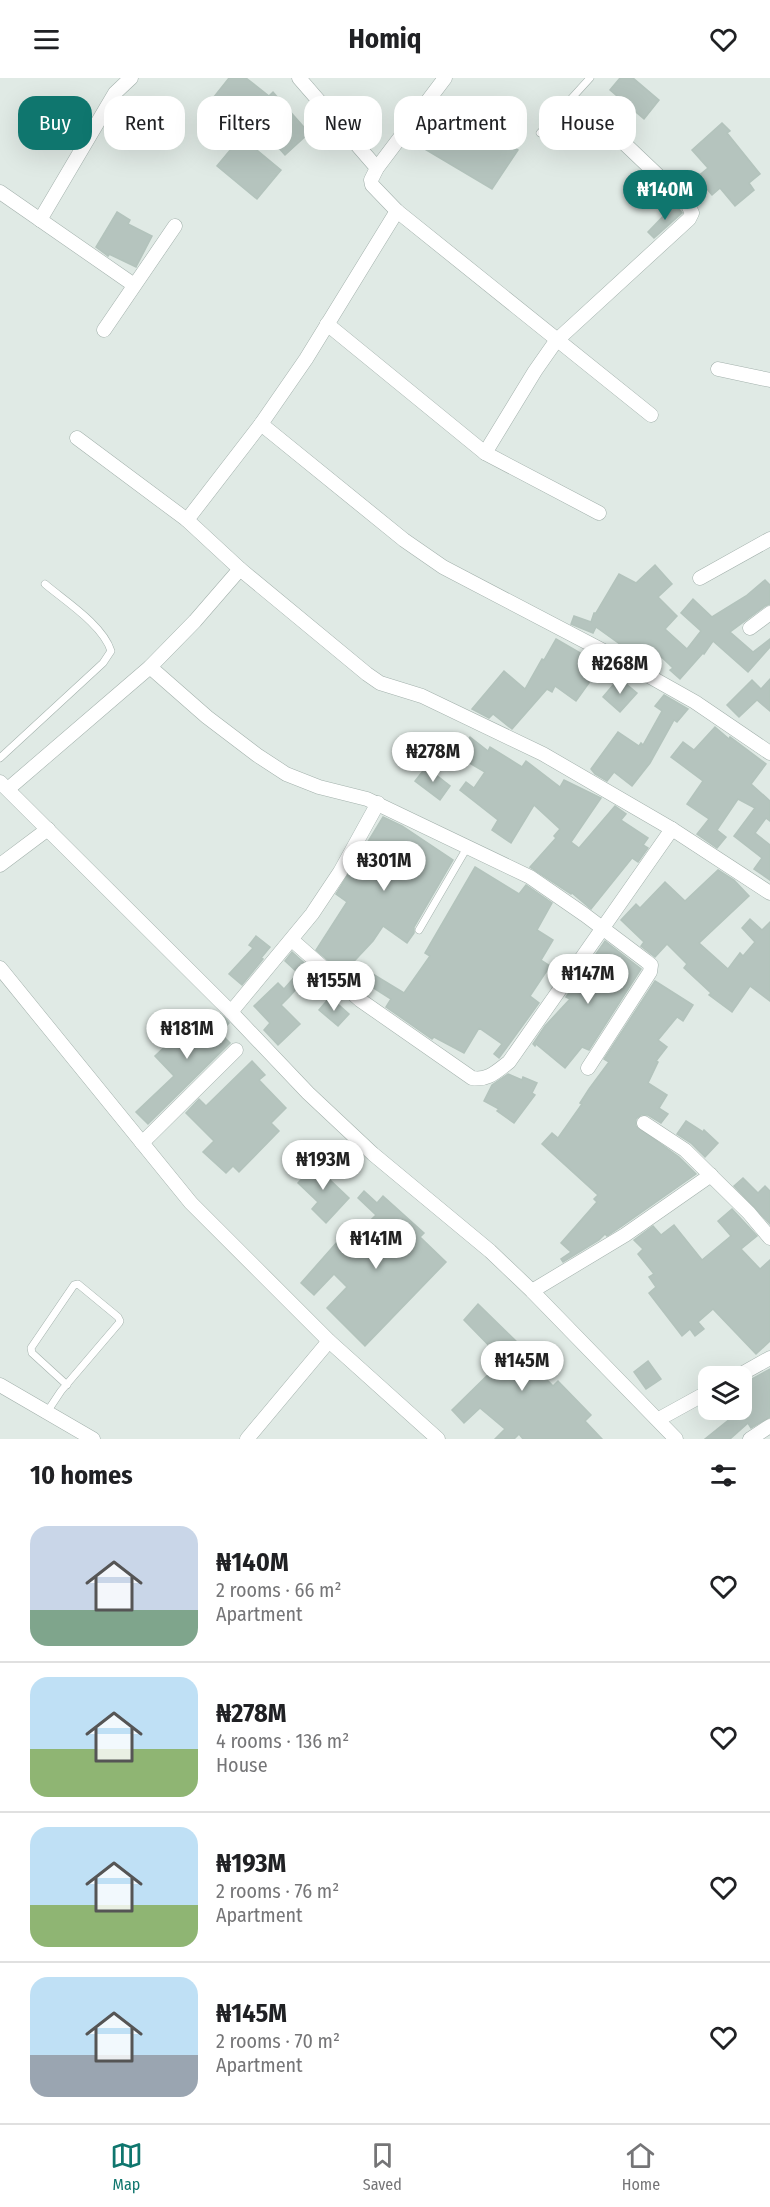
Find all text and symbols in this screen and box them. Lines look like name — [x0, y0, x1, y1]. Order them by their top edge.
icon: menu — [30, 23, 63, 56]
text: Homiq — [349, 23, 421, 55]
icon: heart — [707, 23, 740, 56]
chip: Buy — [18, 96, 92, 150]
chip: Rent — [104, 96, 185, 150]
chip: Filters — [197, 96, 292, 150]
chip: New — [304, 96, 382, 150]
chip: Apartment — [394, 96, 527, 150]
chip: House — [539, 96, 636, 150]
pin: ₦140M — [623, 170, 707, 221]
text: ₦140M — [637, 177, 693, 201]
pin: ₦268M — [578, 644, 662, 695]
text: ₦268M — [592, 651, 648, 675]
pin: ₦278M — [391, 732, 475, 783]
text: ₦278M — [406, 739, 460, 763]
pin: ₦301M — [342, 841, 426, 892]
text: ₦301M — [357, 848, 411, 872]
pin: ₦147M — [546, 954, 630, 1005]
pin: ₦155M — [292, 961, 376, 1012]
text: ₦147M — [561, 961, 615, 985]
text: ₦155M — [307, 968, 361, 992]
pin: ₦181M — [145, 1009, 229, 1060]
text: ₦181M — [160, 1016, 214, 1040]
pin: ₦193M — [281, 1140, 365, 1191]
text: ₦193M — [296, 1147, 350, 1171]
pin: ₦141M — [334, 1219, 418, 1270]
text: ₦141M — [350, 1226, 402, 1250]
pin: ₦145M — [480, 1341, 564, 1392]
text: ₦145M — [495, 1348, 549, 1372]
map controls — [698, 1366, 752, 1420]
button: layers — [698, 1366, 752, 1420]
icon: filters — [707, 1459, 740, 1492]
text: 10 homes — [30, 1460, 133, 1491]
text: ₦140M — [216, 1547, 289, 1578]
icon: home — [78, 1550, 150, 1622]
icon: heart — [707, 1570, 740, 1603]
text: 2 rooms · 66 m² — [216, 1578, 342, 1602]
text: Apartment — [216, 1602, 303, 1626]
text: ₦278M — [216, 1698, 286, 1729]
icon: home — [78, 1701, 150, 1773]
icon: heart — [707, 1721, 740, 1754]
text: 4 rooms · 136 m² — [216, 1729, 349, 1753]
text: House — [216, 1753, 268, 1777]
text: ₦193M — [216, 1848, 286, 1879]
icon: home — [78, 1851, 150, 1923]
icon: heart — [707, 1871, 740, 1904]
text: 2 rooms · 76 m² — [216, 1879, 339, 1903]
text: Apartment — [216, 1903, 303, 1927]
text: ₦145M — [216, 1998, 287, 2029]
icon: home — [78, 2001, 150, 2073]
icon: heart — [707, 2021, 740, 2054]
text: 2 rooms · 70 m² — [216, 2029, 340, 2053]
text: Apartment — [216, 2053, 303, 2077]
tab: Map — [110, 2139, 143, 2194]
tab: Saved — [363, 2139, 402, 2194]
tab: Home — [622, 2139, 660, 2194]

